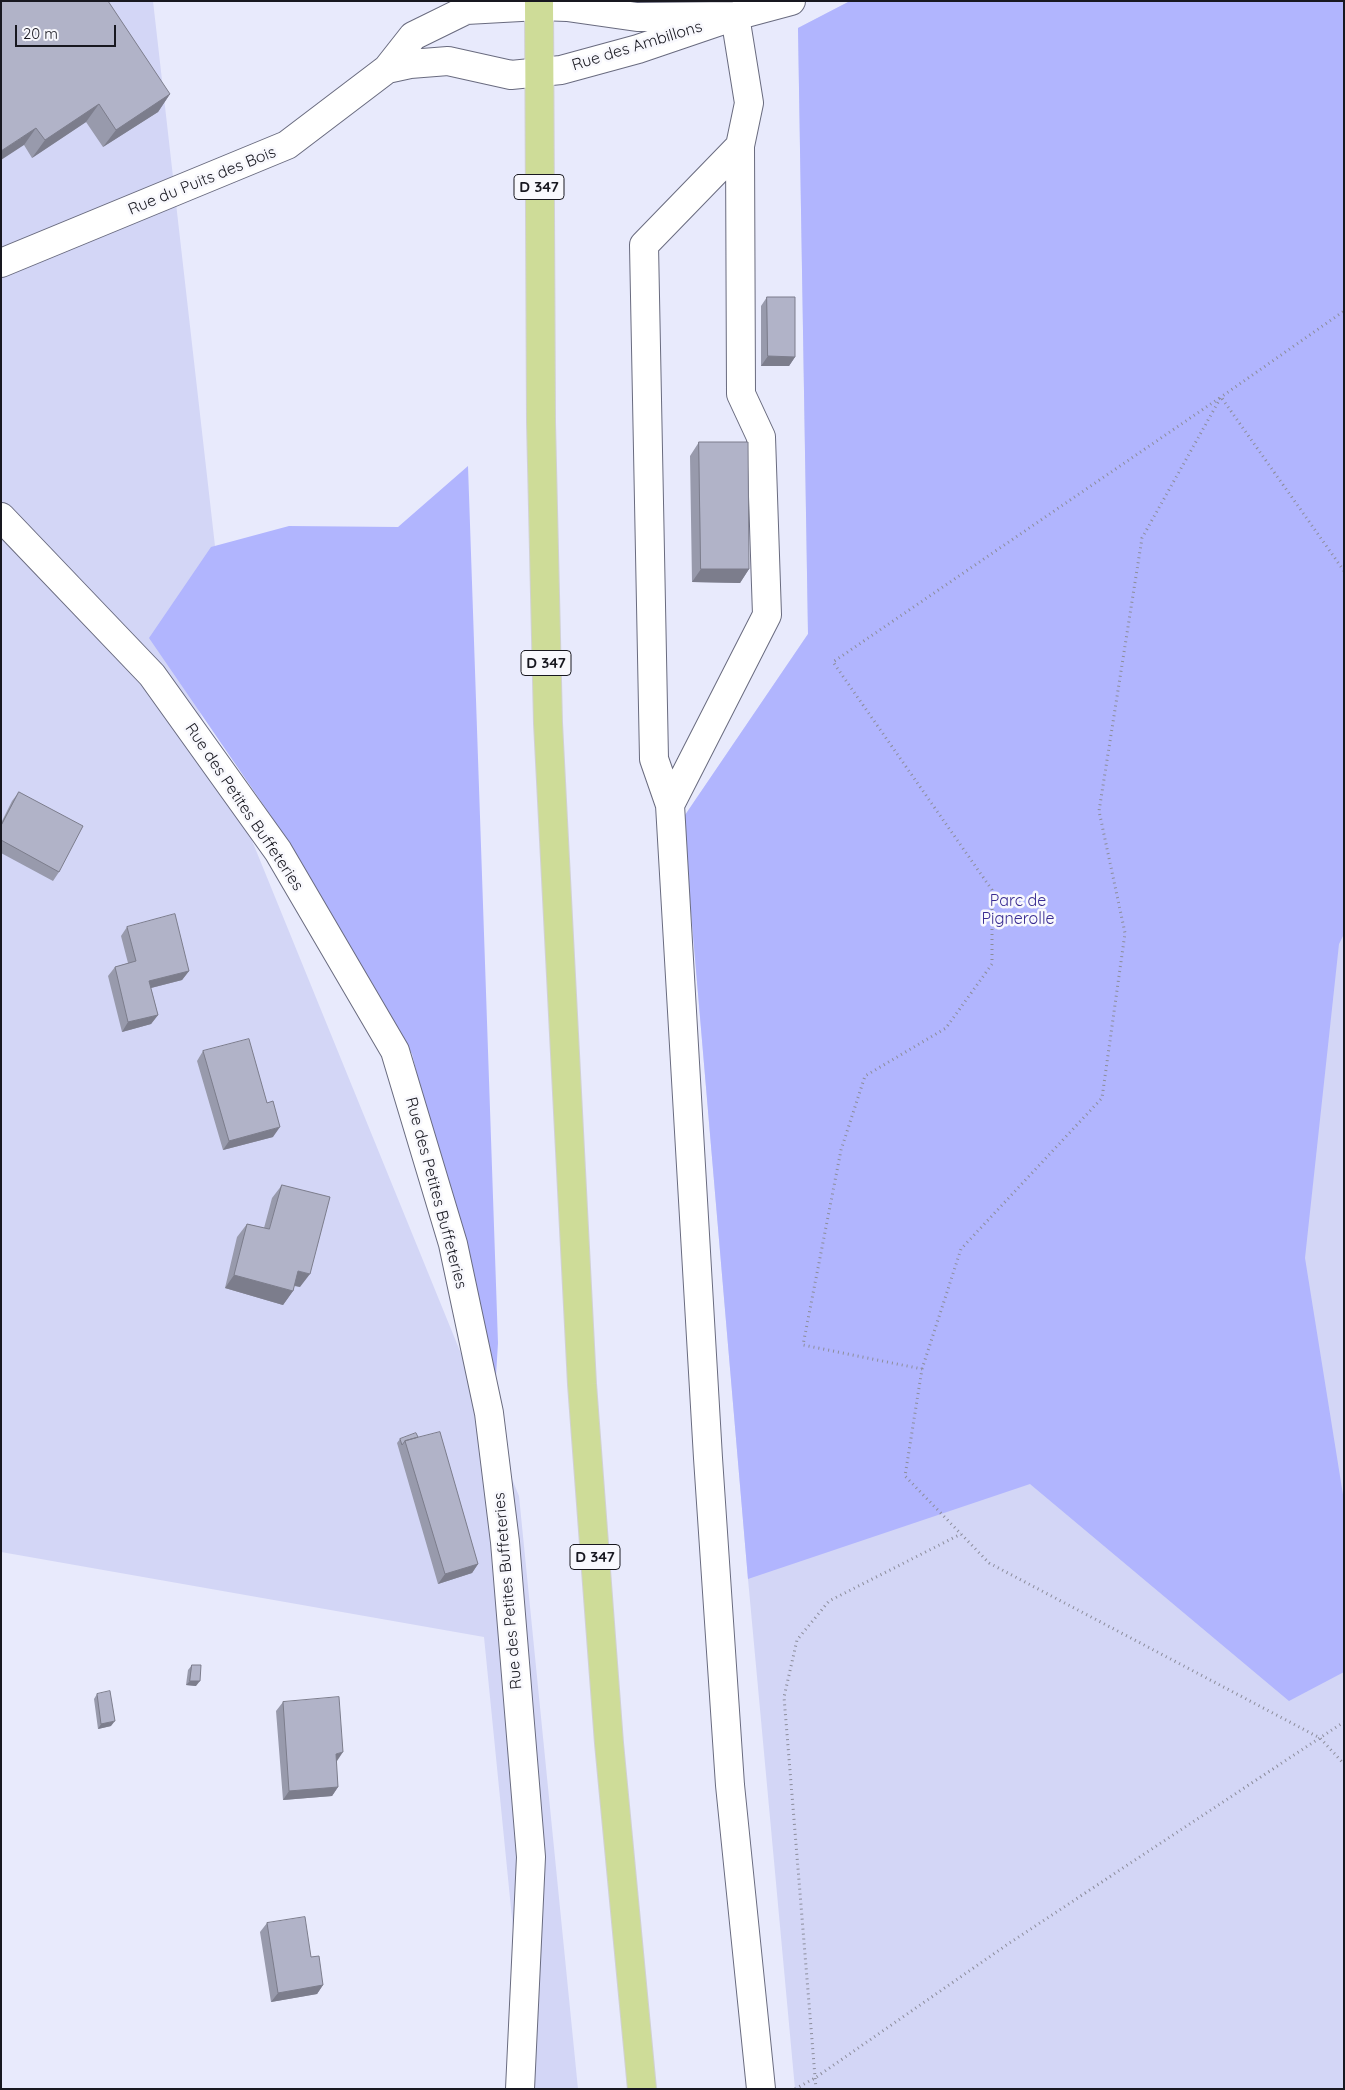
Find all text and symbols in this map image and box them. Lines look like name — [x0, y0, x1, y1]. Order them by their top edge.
scale bar — [18, 15, 119, 47]
street label: Rue des Ambillons — [569, 17, 705, 75]
text: 20 m — [23, 24, 58, 43]
street label: Rue du Puits des Bois — [125, 143, 279, 219]
road number: D 347 — [514, 174, 564, 200]
road number: D 347 — [521, 650, 571, 676]
street label: Rue des Petites Buffeteries — [181, 720, 307, 894]
park label: Parc de Pignerolle — [982, 891, 1054, 929]
street label: Rue des Petites Buffeteries — [401, 1095, 471, 1291]
street label: Rue des Petites Buffeteries — [490, 1492, 526, 1690]
road number: D 347 — [570, 1544, 620, 1570]

